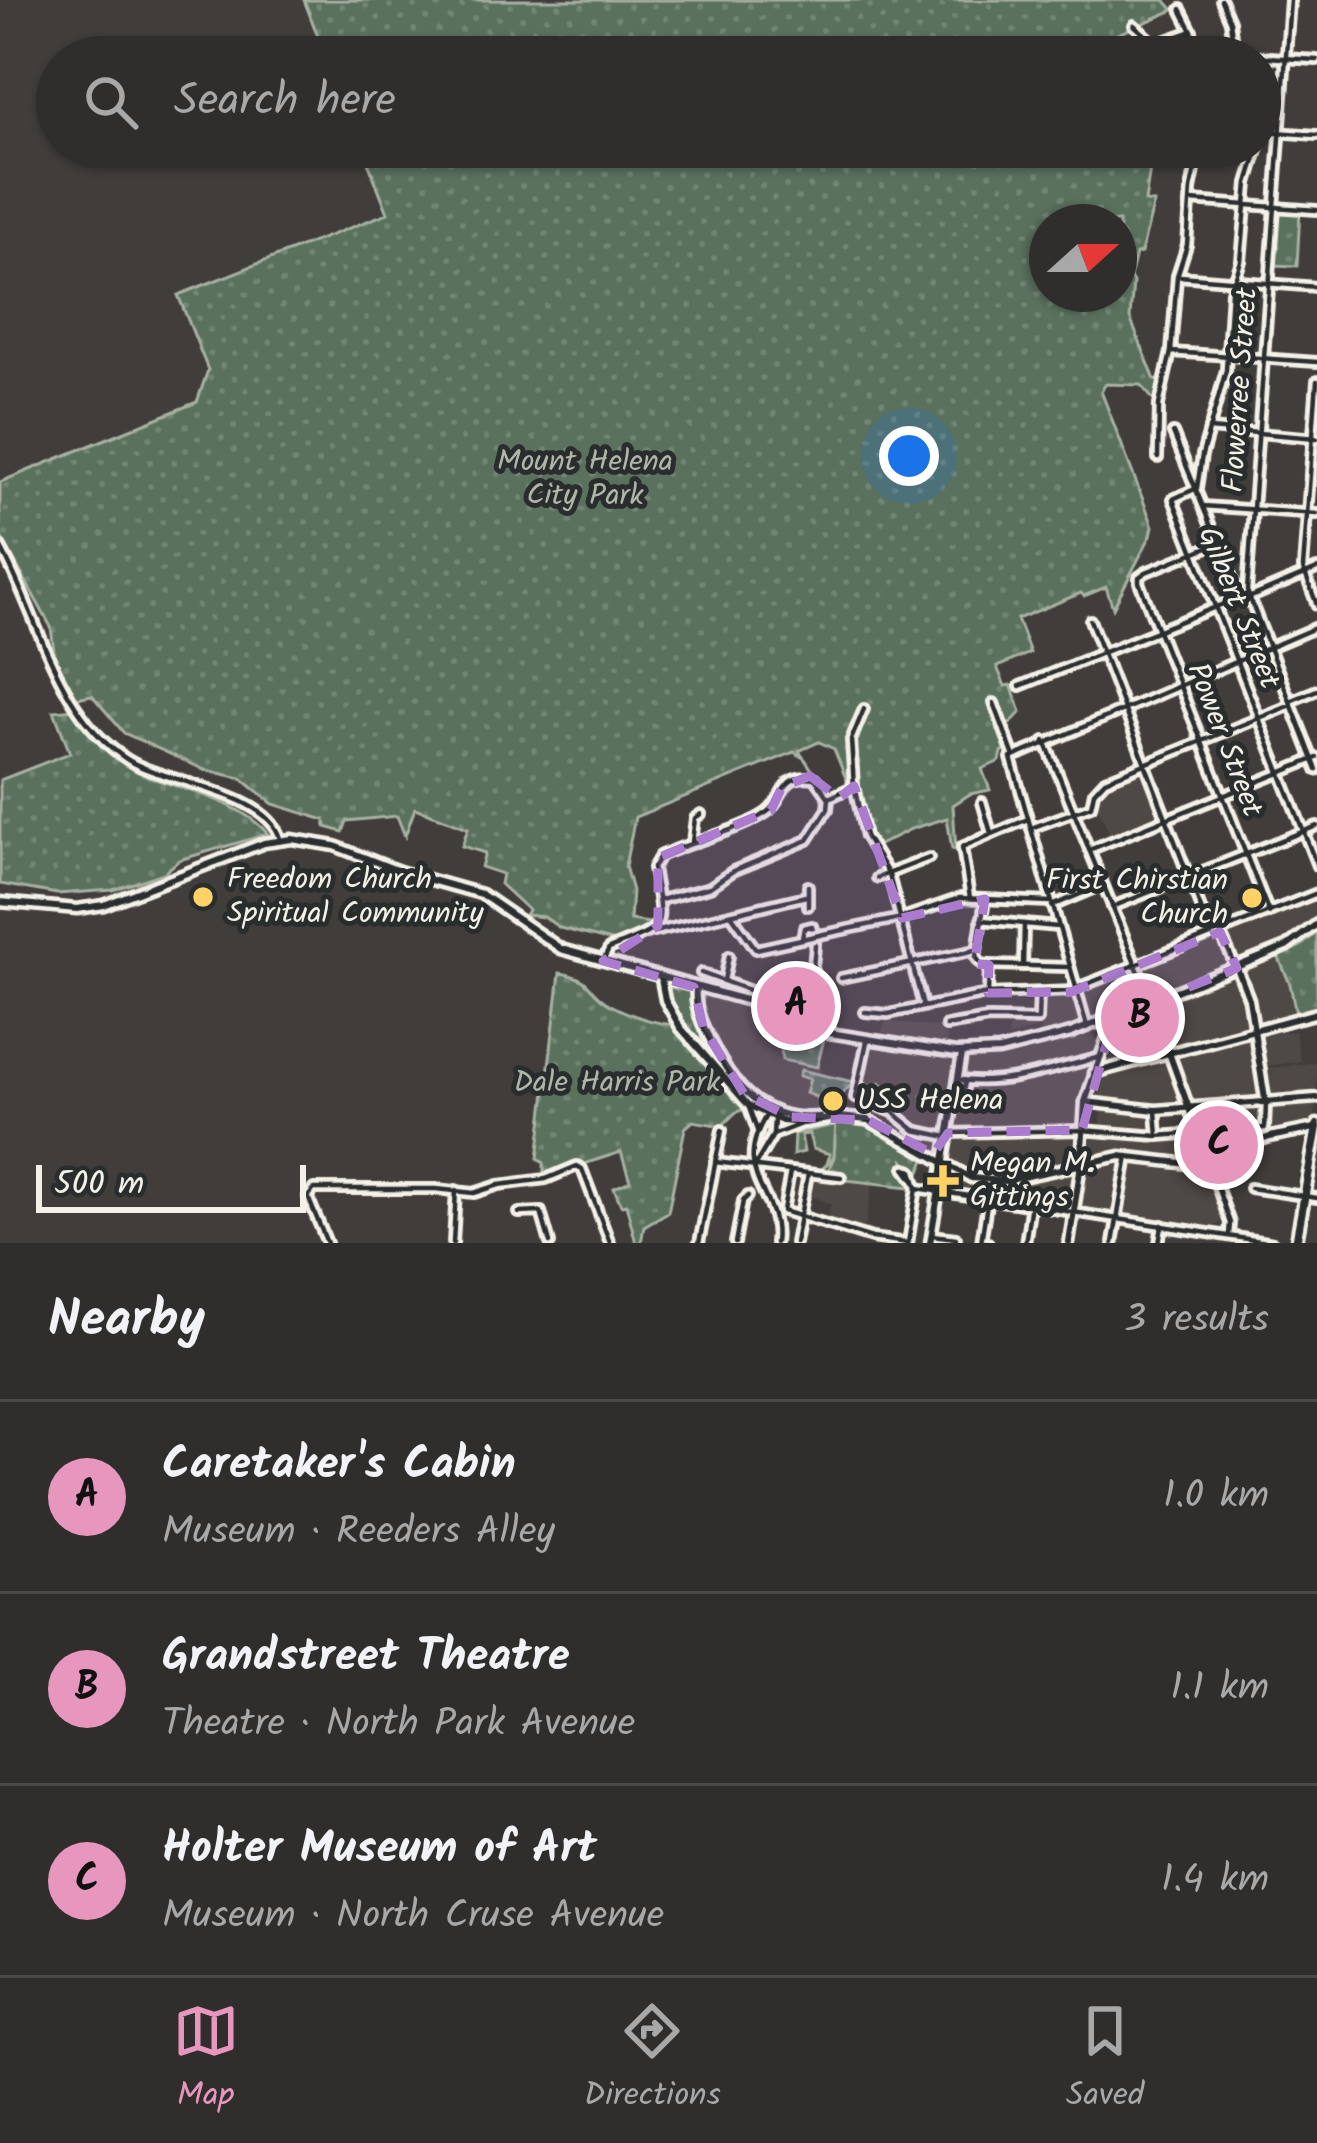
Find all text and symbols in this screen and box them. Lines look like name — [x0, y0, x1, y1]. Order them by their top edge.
search box — [36, 36, 1281, 168]
text: Search here — [174, 66, 396, 138]
icon: search — [78, 69, 144, 135]
north arrow — [1029, 204, 1137, 312]
street label: Flowerree Street — [1210, 286, 1272, 494]
your location — [879, 426, 939, 486]
park label: Mount Helena City Park — [497, 438, 673, 520]
street label: Gilbert Street — [1184, 519, 1293, 697]
street label: Power Street — [1173, 656, 1276, 824]
place label: Freedom Church Spiritual Community — [227, 856, 484, 938]
place label: First Chirstian Church — [1046, 857, 1228, 939]
marker: Freedom Church Spiritual Community — [190, 884, 216, 910]
marker: First Chirstian Church — [1239, 885, 1265, 911]
pin: A — [757, 961, 835, 1051]
pin: B — [1101, 973, 1179, 1063]
park label: Dale Harris Park — [514, 1059, 721, 1107]
place label: USS Helena — [857, 1077, 1003, 1125]
marker: USS Helena — [820, 1088, 846, 1114]
pin: C — [1180, 1100, 1258, 1190]
place label: Megan M. Gittings — [970, 1140, 1094, 1222]
scale bar — [36, 1159, 306, 1212]
text: 500 m — [54, 1159, 144, 1212]
marker: Megan M. Gittings — [927, 1165, 959, 1197]
text: Nearby — [48, 1281, 205, 1362]
text: 3 results — [1124, 1290, 1269, 1352]
text: Caretaker's Cabin — [162, 1430, 516, 1502]
text: A — [75, 1466, 99, 1528]
text: 1.0 km — [1163, 1466, 1269, 1528]
text: Museum · Reeders Alley — [162, 1502, 555, 1564]
text: Grandstreet Theatre — [162, 1622, 570, 1694]
text: B — [75, 1658, 99, 1720]
text: 1.1 km — [1170, 1658, 1269, 1720]
text: Theatre · North Park Avenue — [162, 1694, 635, 1756]
text: Holter Museum of Art — [162, 1814, 597, 1886]
text: C — [75, 1850, 99, 1912]
text: 1.4 km — [1161, 1850, 1269, 1912]
text: Museum · North Cruse Avenue — [162, 1886, 664, 1948]
tab: Map — [173, 1998, 239, 2123]
tab: Directions — [584, 1998, 721, 2123]
tab: Saved — [1066, 1998, 1144, 2123]

